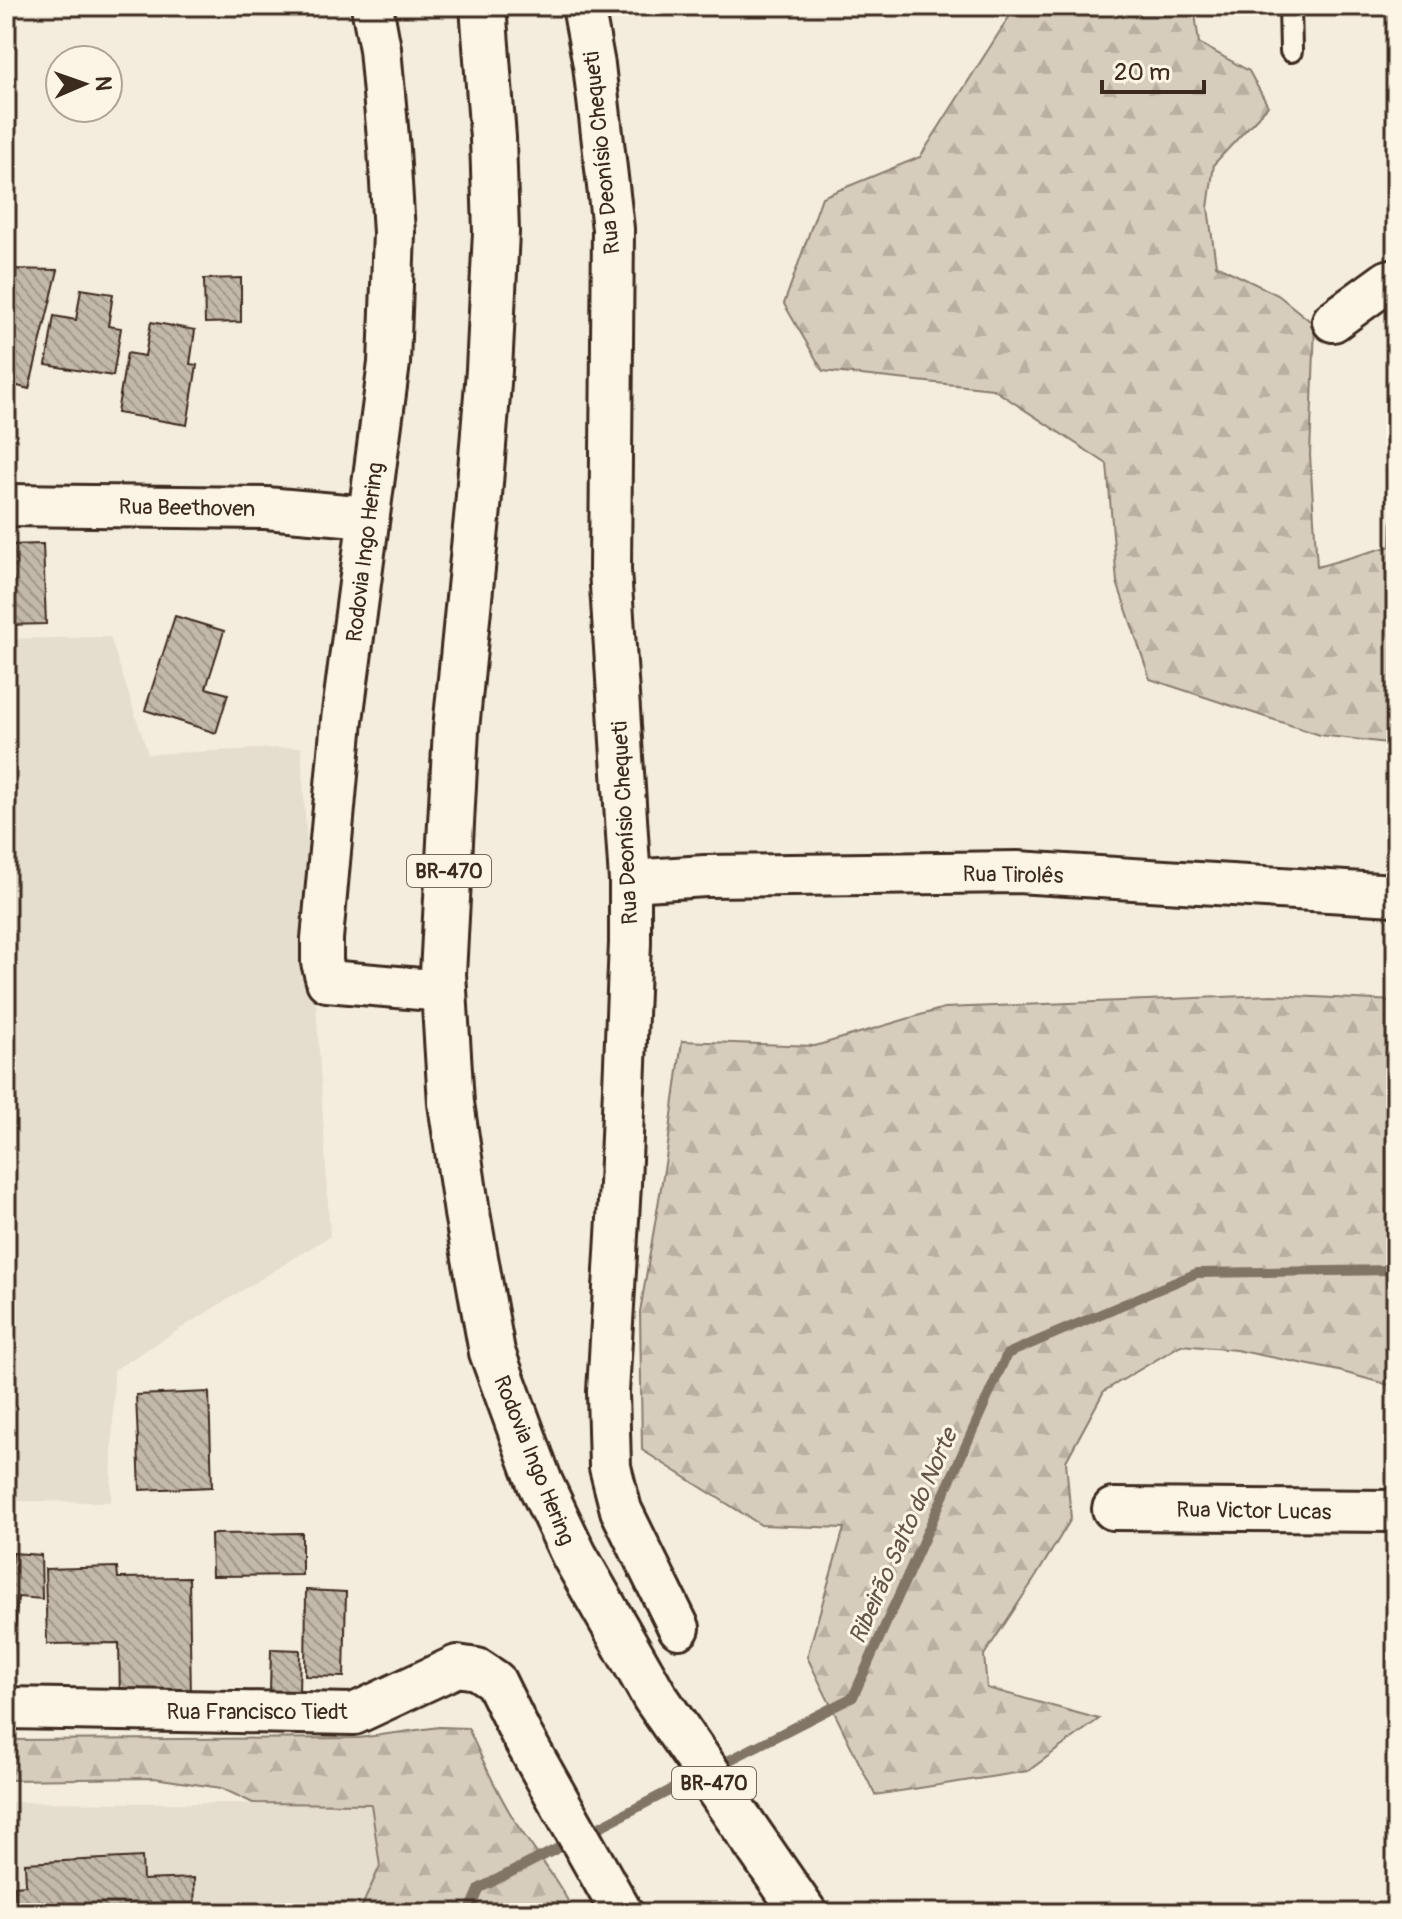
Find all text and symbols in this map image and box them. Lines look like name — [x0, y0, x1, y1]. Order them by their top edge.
north arrow — [44, 44, 124, 124]
scale bar — [1102, 44, 1204, 94]
street label: Rua Deonísio Chequeti — [577, 50, 627, 256]
text: 20 m — [1114, 58, 1170, 87]
text: N — [89, 75, 117, 91]
street label: Rodovia Ingo Hering — [340, 461, 390, 644]
street label: Rua Beethoven — [118, 493, 256, 523]
street label: Rua Deonísio Chequeti — [606, 720, 644, 925]
road number: BR-470 — [407, 855, 491, 887]
street label: Rua Tirolês — [962, 860, 1064, 890]
street label: Rodovia Ingo Hering — [487, 1371, 581, 1549]
water label: Ribeirão Salto do Norte — [843, 1422, 965, 1648]
street label: Rua Victor Lucas — [1176, 1496, 1332, 1526]
street label: Rua Francisco Tiedt — [166, 1698, 348, 1726]
road number: BR-470 — [672, 1767, 756, 1799]

